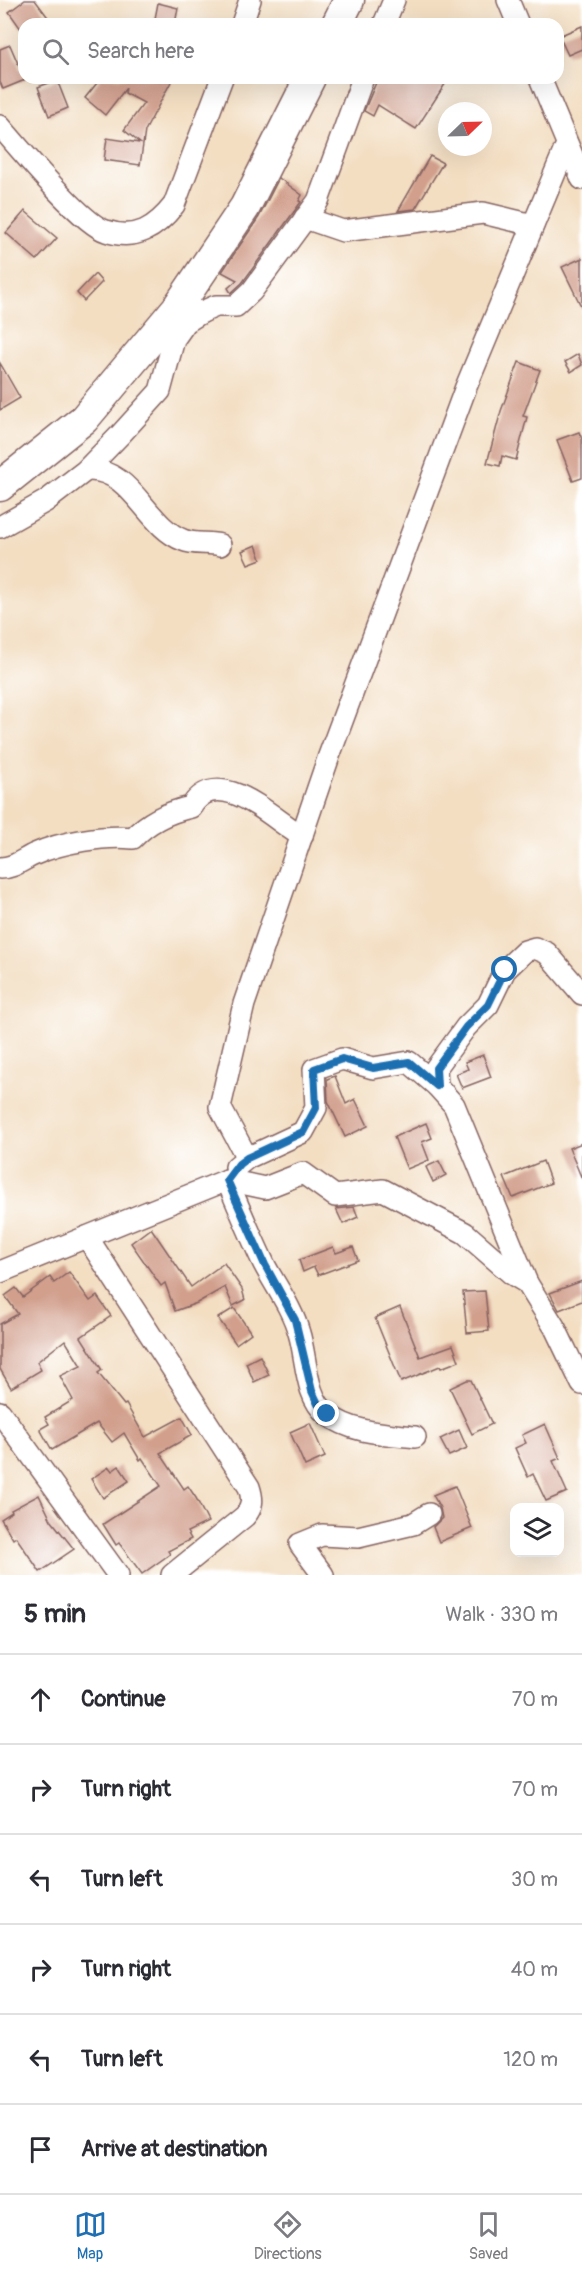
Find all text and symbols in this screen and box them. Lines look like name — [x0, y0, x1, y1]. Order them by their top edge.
search box — [18, 18, 564, 84]
icon: search — [39, 35, 72, 68]
text: Search here — [87, 37, 194, 65]
north arrow — [438, 102, 492, 156]
route start — [491, 956, 517, 982]
route end — [313, 1400, 339, 1426]
map controls — [510, 1503, 564, 1557]
button: layers — [510, 1503, 564, 1557]
text: 5 min — [24, 1598, 86, 1630]
text: Walk · 330 m — [445, 1602, 558, 1627]
icon: ahead — [24, 1683, 57, 1716]
text: Continue — [81, 1685, 165, 1713]
text: 70 m — [512, 1687, 558, 1712]
icon: right — [24, 1773, 57, 1806]
text: Turn right — [81, 1775, 171, 1803]
text: 70 m — [512, 1777, 558, 1802]
icon: left — [24, 1863, 57, 1896]
text: Turn left — [81, 1865, 163, 1893]
text: 30 m — [511, 1867, 558, 1892]
icon: right — [24, 1953, 57, 1986]
text: Turn right — [81, 1955, 171, 1983]
text: 40 m — [511, 1957, 558, 1982]
icon: left — [24, 2043, 57, 2076]
text: Turn left — [81, 2045, 163, 2073]
text: 120 m — [503, 2047, 558, 2072]
icon: arrive — [24, 2133, 57, 2166]
text: Arrive at destination — [81, 2135, 267, 2163]
tab: Map — [74, 2208, 107, 2264]
tab: Directions — [254, 2208, 322, 2264]
tab: Saved — [469, 2208, 508, 2264]

